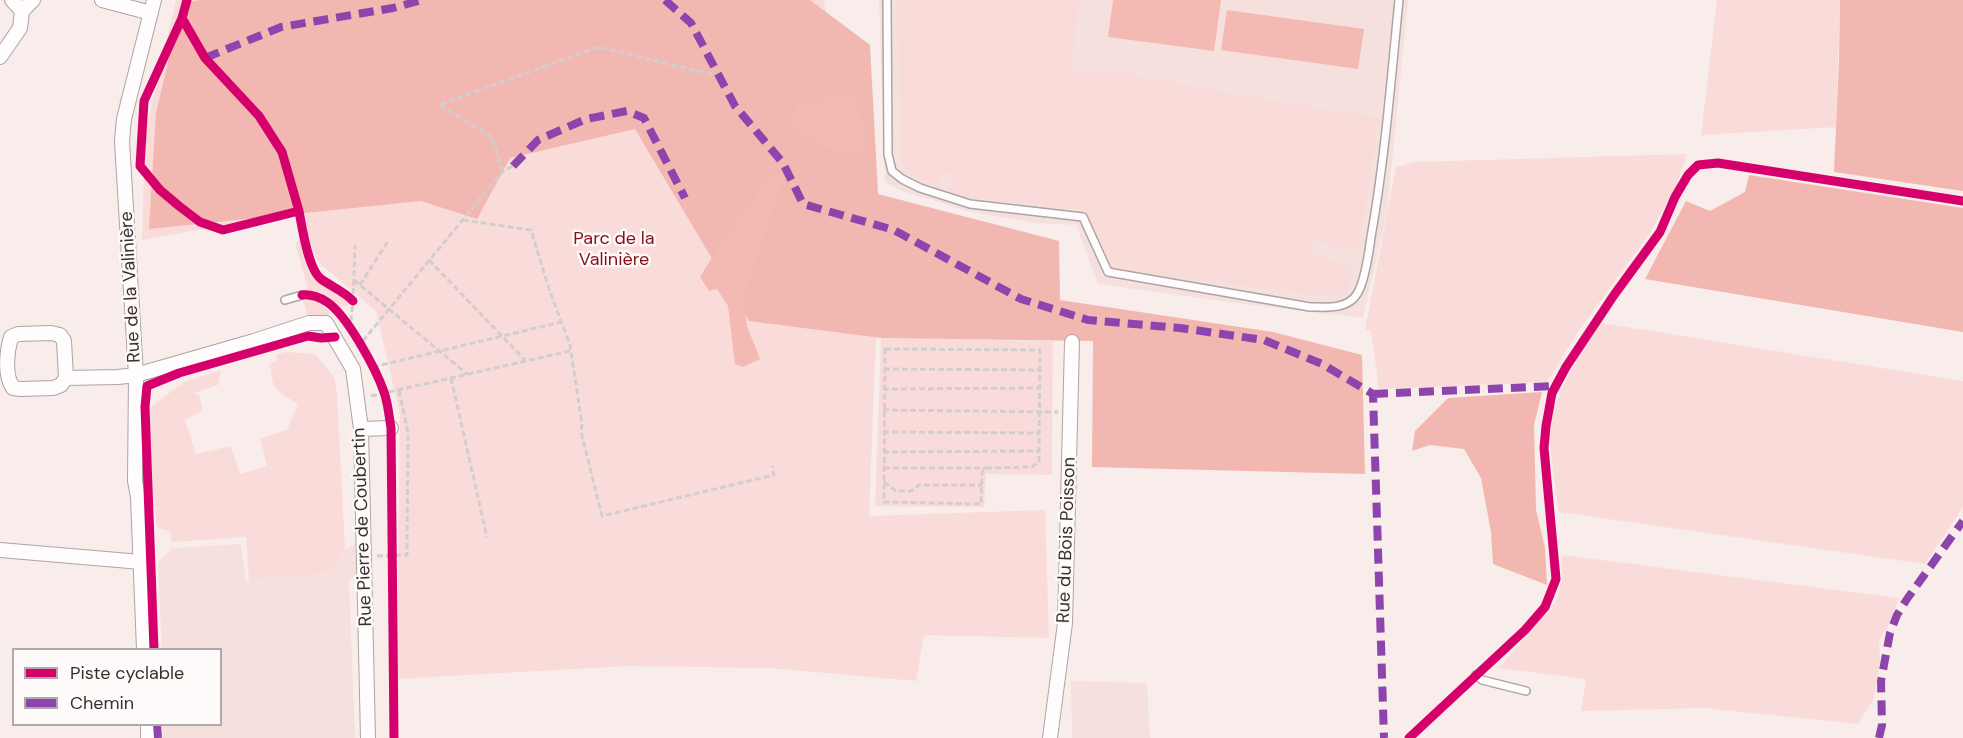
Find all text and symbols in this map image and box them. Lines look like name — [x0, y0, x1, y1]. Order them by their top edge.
street label: Rue de la Valinière — [116, 211, 146, 363]
park label: Parc de la Valinière — [573, 228, 655, 270]
street label: Rue Pierre de Coubertin — [349, 427, 377, 627]
street label: Rue du Bois Poisson — [1053, 457, 1081, 623]
legend — [12, 648, 222, 726]
text: Piste cyclable — [70, 661, 184, 685]
text: Chemin — [70, 691, 134, 715]

